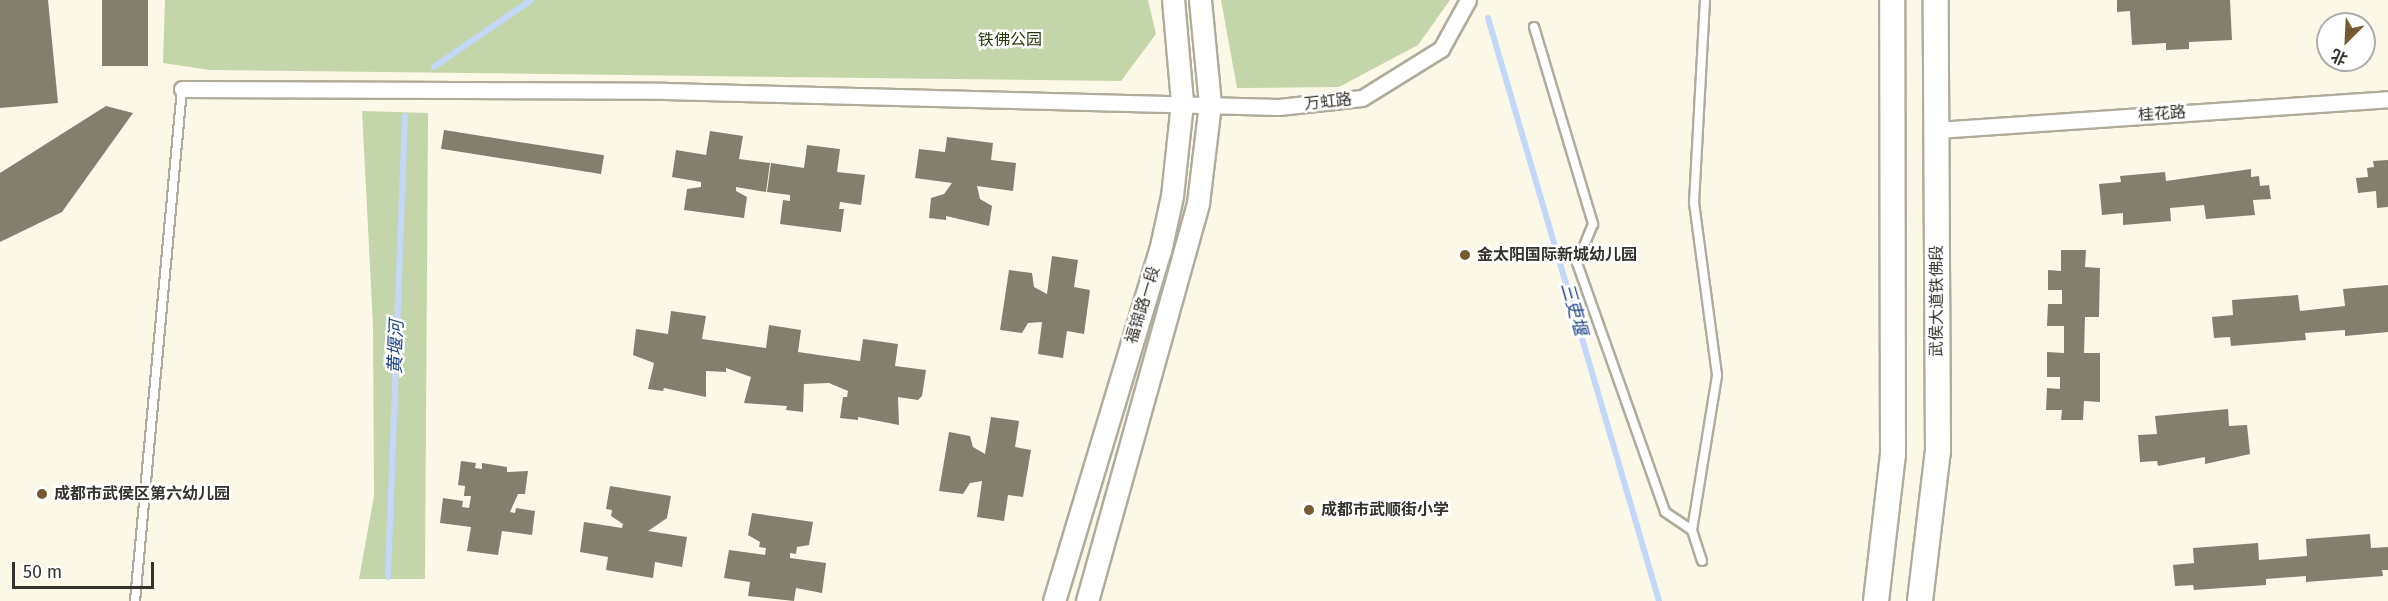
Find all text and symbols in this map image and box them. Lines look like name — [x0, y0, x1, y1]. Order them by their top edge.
north arrow — [2316, 12, 2376, 72]
park label: 铁佛公园 — [978, 30, 1042, 50]
text: 北 — [2328, 45, 2350, 69]
street label: 万虹路 — [1303, 90, 1353, 114]
street label: 桂花路 — [2137, 103, 2187, 125]
place label: 金太阳国际新城幼儿园 — [1477, 245, 1637, 265]
street label: 武侯大道铁佛段 — [1927, 245, 1947, 357]
marker: 金太阳国际新城幼儿园 — [1458, 248, 1472, 262]
street label: 福锦路一段 — [1122, 264, 1164, 346]
water label: 三吏堰 — [1556, 280, 1592, 338]
water label: 黄堰河 — [384, 320, 408, 374]
place label: 成都市武侯区第六幼儿园 — [54, 484, 230, 504]
marker: 成都市武侯区第六幼儿园 — [35, 487, 49, 501]
place label: 成都市武顺街小学 — [1321, 500, 1449, 520]
marker: 成都市武顺街小学 — [1302, 503, 1316, 517]
scale bar — [15, 550, 158, 588]
text: 50 m — [23, 561, 62, 583]

